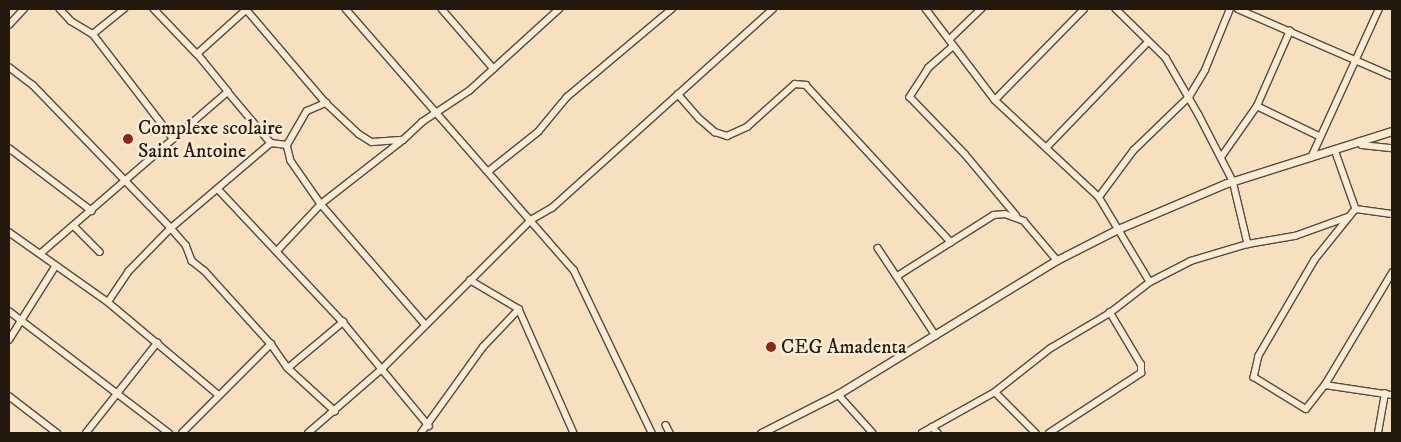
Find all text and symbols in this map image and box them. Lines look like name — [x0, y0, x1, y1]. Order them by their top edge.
place label: Complexe scolaire Saint Antoine — [138, 116, 283, 163]
marker: Complexe scolaire Saint Antoine — [122, 133, 134, 145]
place label: CEG Amadenta — [781, 335, 906, 359]
marker: CEG Amadenta — [765, 341, 777, 353]

